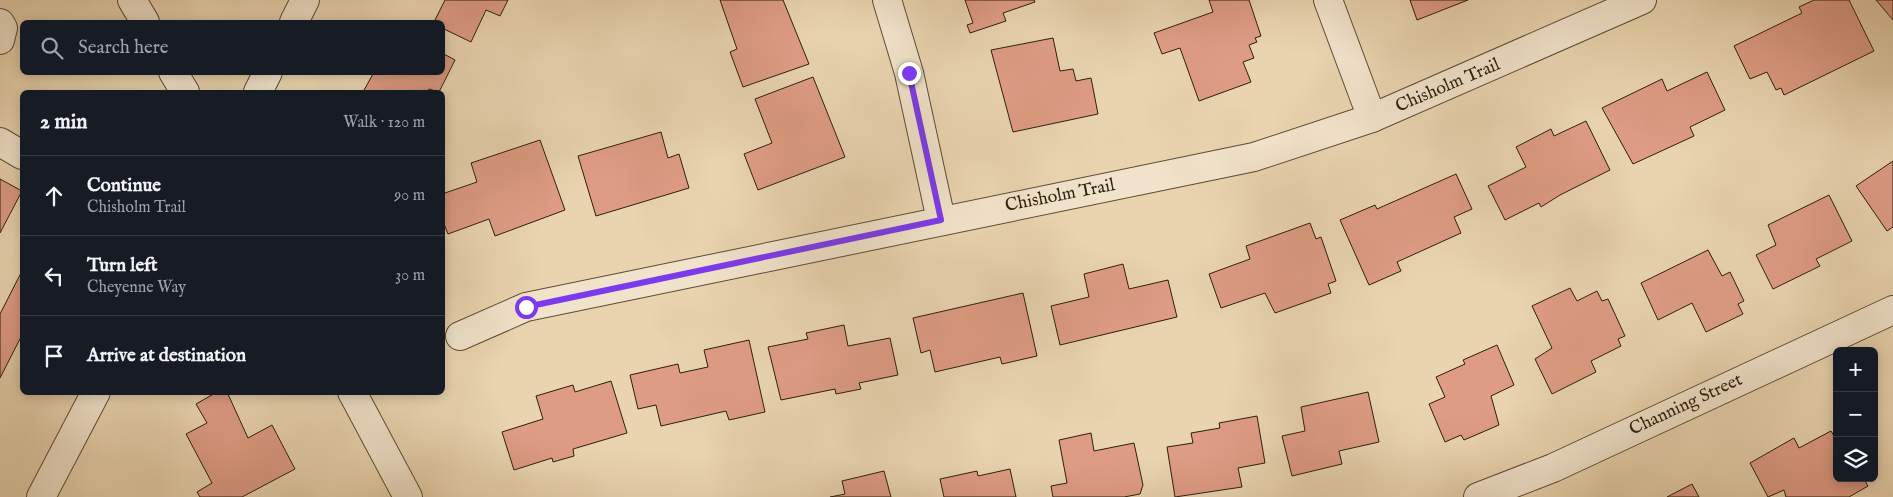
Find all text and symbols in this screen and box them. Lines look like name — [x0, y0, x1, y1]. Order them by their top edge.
search box — [20, 20, 445, 75]
icon: search — [38, 34, 66, 62]
text: Search here — [78, 36, 169, 60]
street label: Chisholm Trail — [1392, 54, 1504, 118]
route end — [898, 62, 921, 85]
text: 2 min — [40, 109, 87, 136]
text: Walk · 120 m — [343, 113, 425, 133]
text: Continue — [87, 174, 161, 198]
street label: Chisholm Trail — [1003, 174, 1117, 218]
icon: ahead — [40, 182, 68, 210]
text: 90 m — [394, 186, 425, 206]
text: Chisholm Trail — [87, 198, 186, 218]
text: Turn left — [87, 254, 158, 278]
icon: left — [40, 262, 68, 290]
text: 30 m — [395, 266, 425, 286]
text: Cheyenne Way — [87, 278, 186, 298]
route start — [515, 296, 538, 319]
icon: arrive — [40, 342, 68, 370]
text: Arrive at destination — [87, 344, 246, 368]
map controls — [1833, 347, 1878, 482]
button: + — [1833, 347, 1878, 392]
street label: Channing Street — [1626, 369, 1746, 441]
button: − — [1833, 392, 1878, 437]
button: layers — [1833, 437, 1878, 482]

